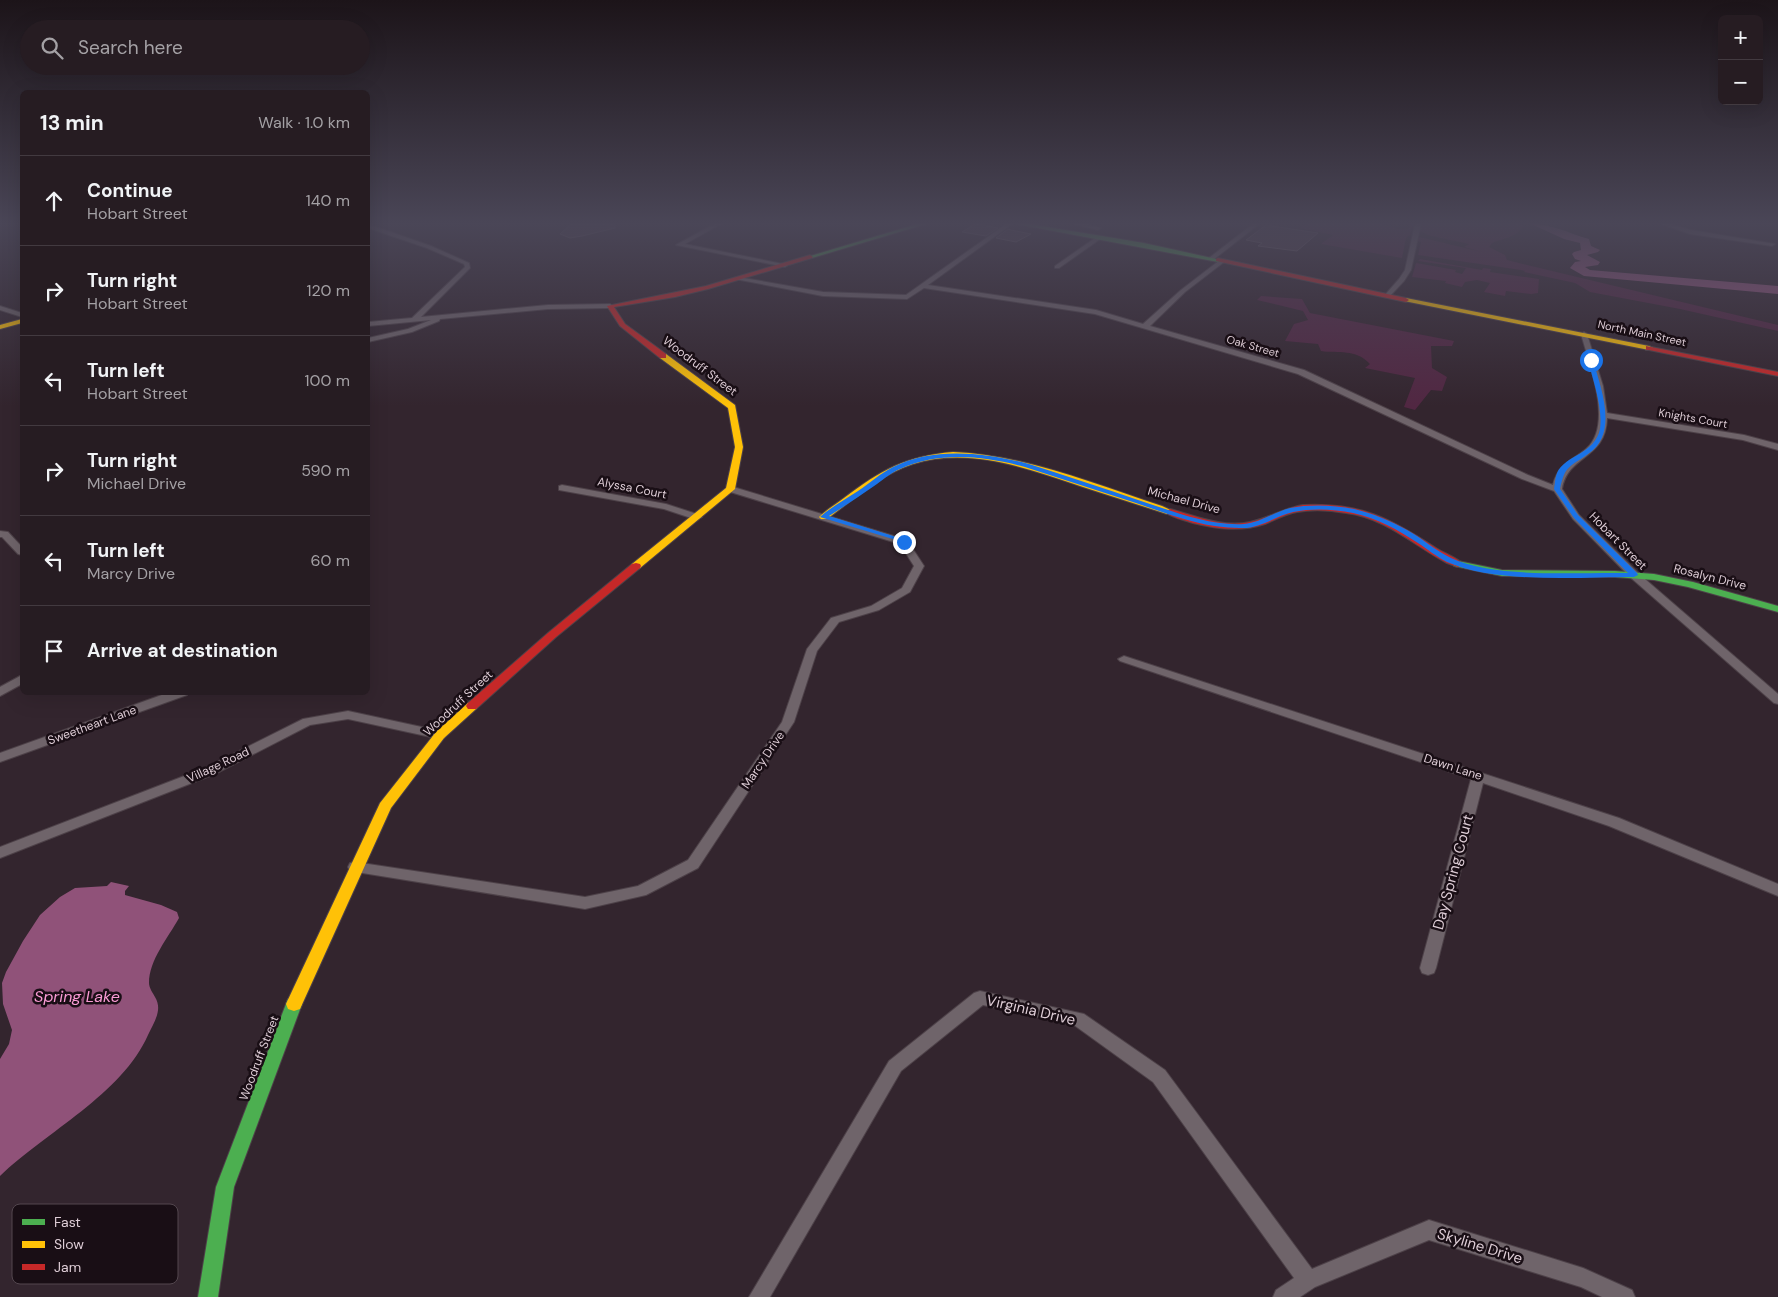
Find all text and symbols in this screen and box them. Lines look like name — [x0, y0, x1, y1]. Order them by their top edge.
map controls — [1718, 15, 1763, 105]
button: + — [1718, 15, 1763, 60]
search box — [20, 20, 370, 75]
icon: search — [38, 34, 66, 62]
text: Search here — [78, 35, 183, 60]
button: − — [1718, 60, 1763, 105]
text: 13 min — [40, 109, 104, 137]
text: Walk · 1.0 km — [258, 112, 350, 133]
text: Continue — [87, 178, 173, 203]
icon: ahead — [40, 187, 68, 215]
text: 140 m — [306, 190, 350, 211]
text: Hobart Street — [87, 203, 188, 224]
text: Turn right — [87, 268, 177, 293]
icon: right — [40, 277, 68, 305]
text: 120 m — [306, 280, 350, 301]
text: Hobart Street — [87, 293, 188, 314]
street label: North Main Street — [1597, 317, 1687, 349]
street label: Oak Street — [1225, 332, 1281, 360]
street label: Woodruff Street — [659, 333, 741, 399]
route start — [1580, 349, 1603, 372]
text: Turn left — [87, 358, 165, 383]
icon: left — [40, 367, 68, 395]
text: 100 m — [305, 370, 350, 391]
text: Hobart Street — [87, 383, 188, 404]
street label: Knights Court — [1657, 405, 1729, 431]
text: Turn right — [87, 448, 177, 473]
icon: right — [40, 457, 68, 485]
text: 590 m — [301, 460, 350, 481]
text: Michael Drive — [87, 473, 186, 494]
street label: Alyssa Court — [596, 473, 668, 503]
street label: Michael Drive — [1146, 483, 1222, 517]
street label: Hobart Street — [1586, 509, 1651, 574]
route end — [893, 531, 916, 554]
text: Turn left — [87, 538, 165, 563]
icon: left — [40, 547, 68, 575]
text: 60 m — [310, 550, 350, 571]
street label: Rosalyn Drive — [1672, 560, 1748, 594]
text: Marcy Drive — [87, 563, 175, 584]
icon: arrive — [40, 637, 68, 665]
text: Arrive at destination — [87, 638, 278, 663]
street label: Woodruff Street — [420, 666, 496, 739]
street label: Sweetheart Lane — [45, 701, 139, 748]
street label: Marcy Drive — [738, 728, 788, 792]
street label: Village Road — [184, 744, 252, 786]
street label: Dawn Lane — [1422, 750, 1484, 784]
street label: Day Spring Court — [1428, 812, 1478, 932]
water label: Spring Lake — [34, 986, 120, 1007]
street label: Virginia Drive — [984, 990, 1078, 1030]
street label: Woodruff Street — [236, 1013, 283, 1103]
legend — [12, 1204, 178, 1284]
text: Fast — [54, 1213, 81, 1231]
street label: Skyline Drive — [1435, 1224, 1525, 1268]
text: Slow — [54, 1235, 84, 1253]
text: Jam — [54, 1258, 81, 1276]

